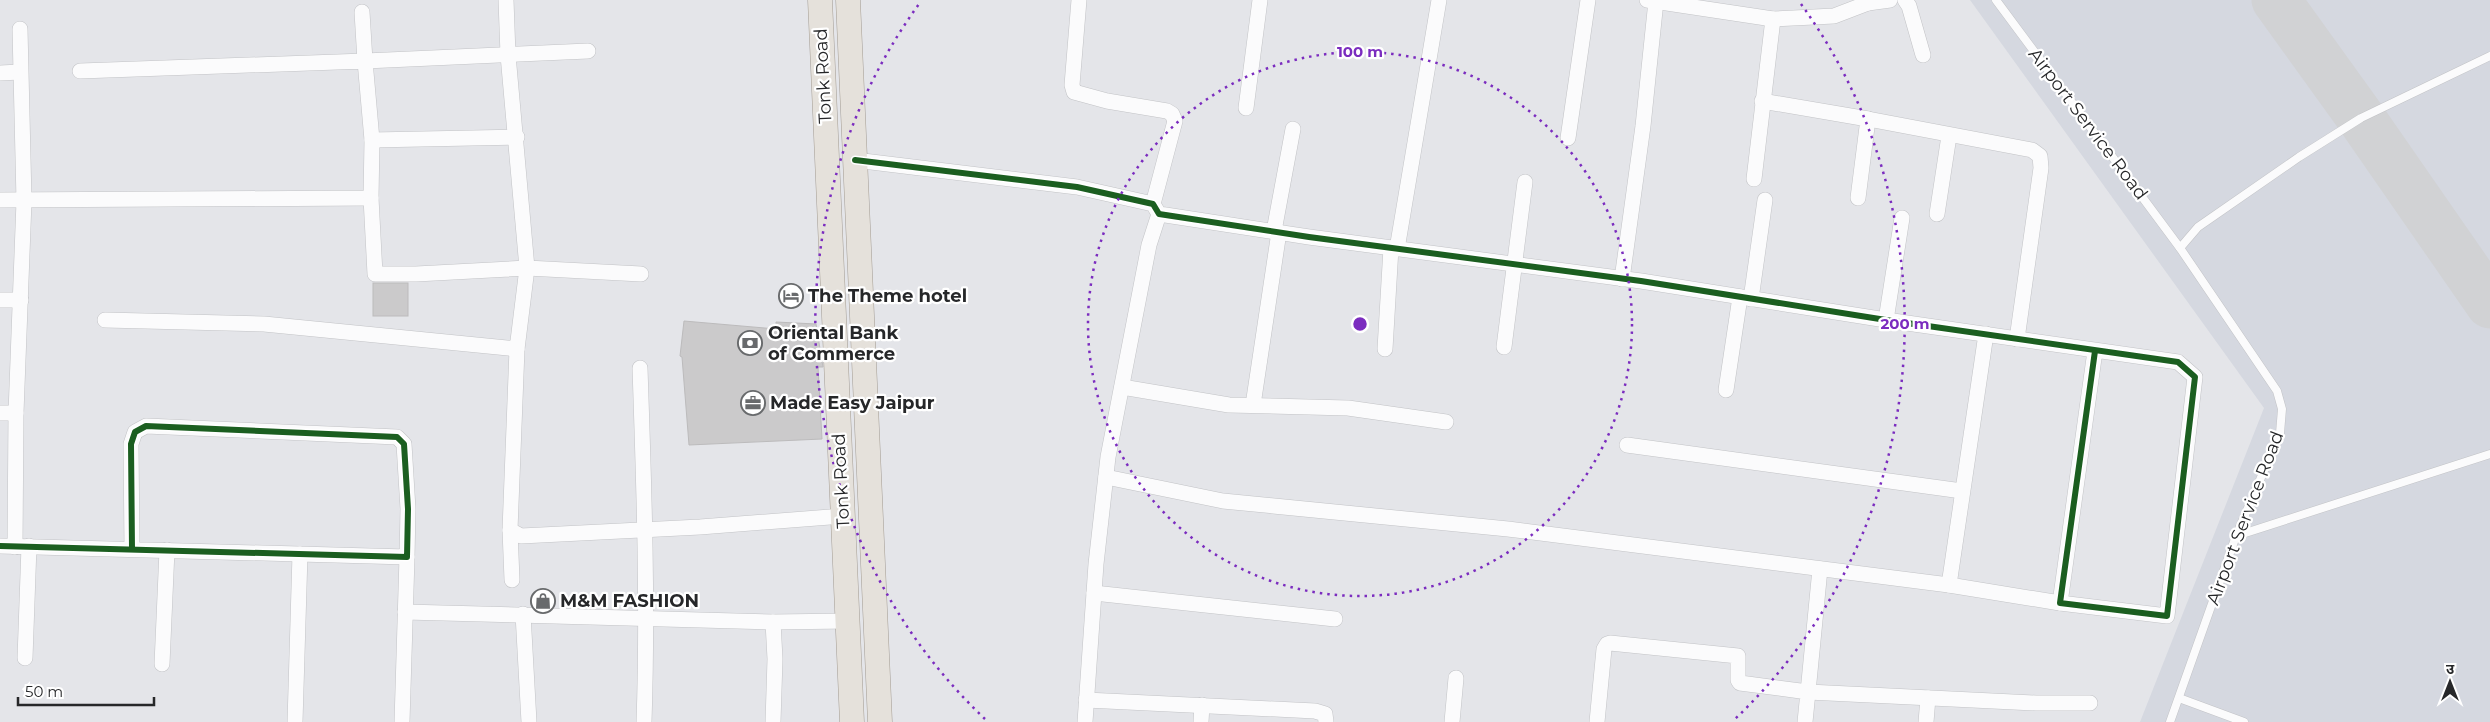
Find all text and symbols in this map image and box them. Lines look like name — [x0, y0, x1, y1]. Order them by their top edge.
street label: Tonk Road — [810, 28, 836, 124]
text: 100 m — [1337, 42, 1383, 61]
street label: Airport Service Road — [2024, 44, 2152, 204]
hotel icon: The Theme hotel — [778, 283, 804, 309]
place label: The Theme hotel — [808, 285, 967, 307]
text: 200 m — [1880, 314, 1930, 333]
centre of rings — [1351, 315, 1369, 333]
place label: Oriental Bank of Commerce — [768, 322, 899, 365]
bank icon: Oriental Bank of Commerce — [737, 330, 763, 356]
office icon: Made Easy Jaipur — [740, 390, 766, 416]
place label: Made Easy Jaipur — [770, 392, 935, 414]
street label: Airport Service Road — [2202, 428, 2288, 608]
street label: Tonk Road — [828, 433, 854, 529]
shop icon: M&M FASHION — [530, 588, 556, 614]
place label: M&M FASHION — [560, 590, 699, 612]
north arrow — [2425, 657, 2475, 707]
text: उ — [2446, 660, 2455, 678]
scale bar — [18, 674, 154, 706]
text: 50 m — [25, 682, 63, 701]

